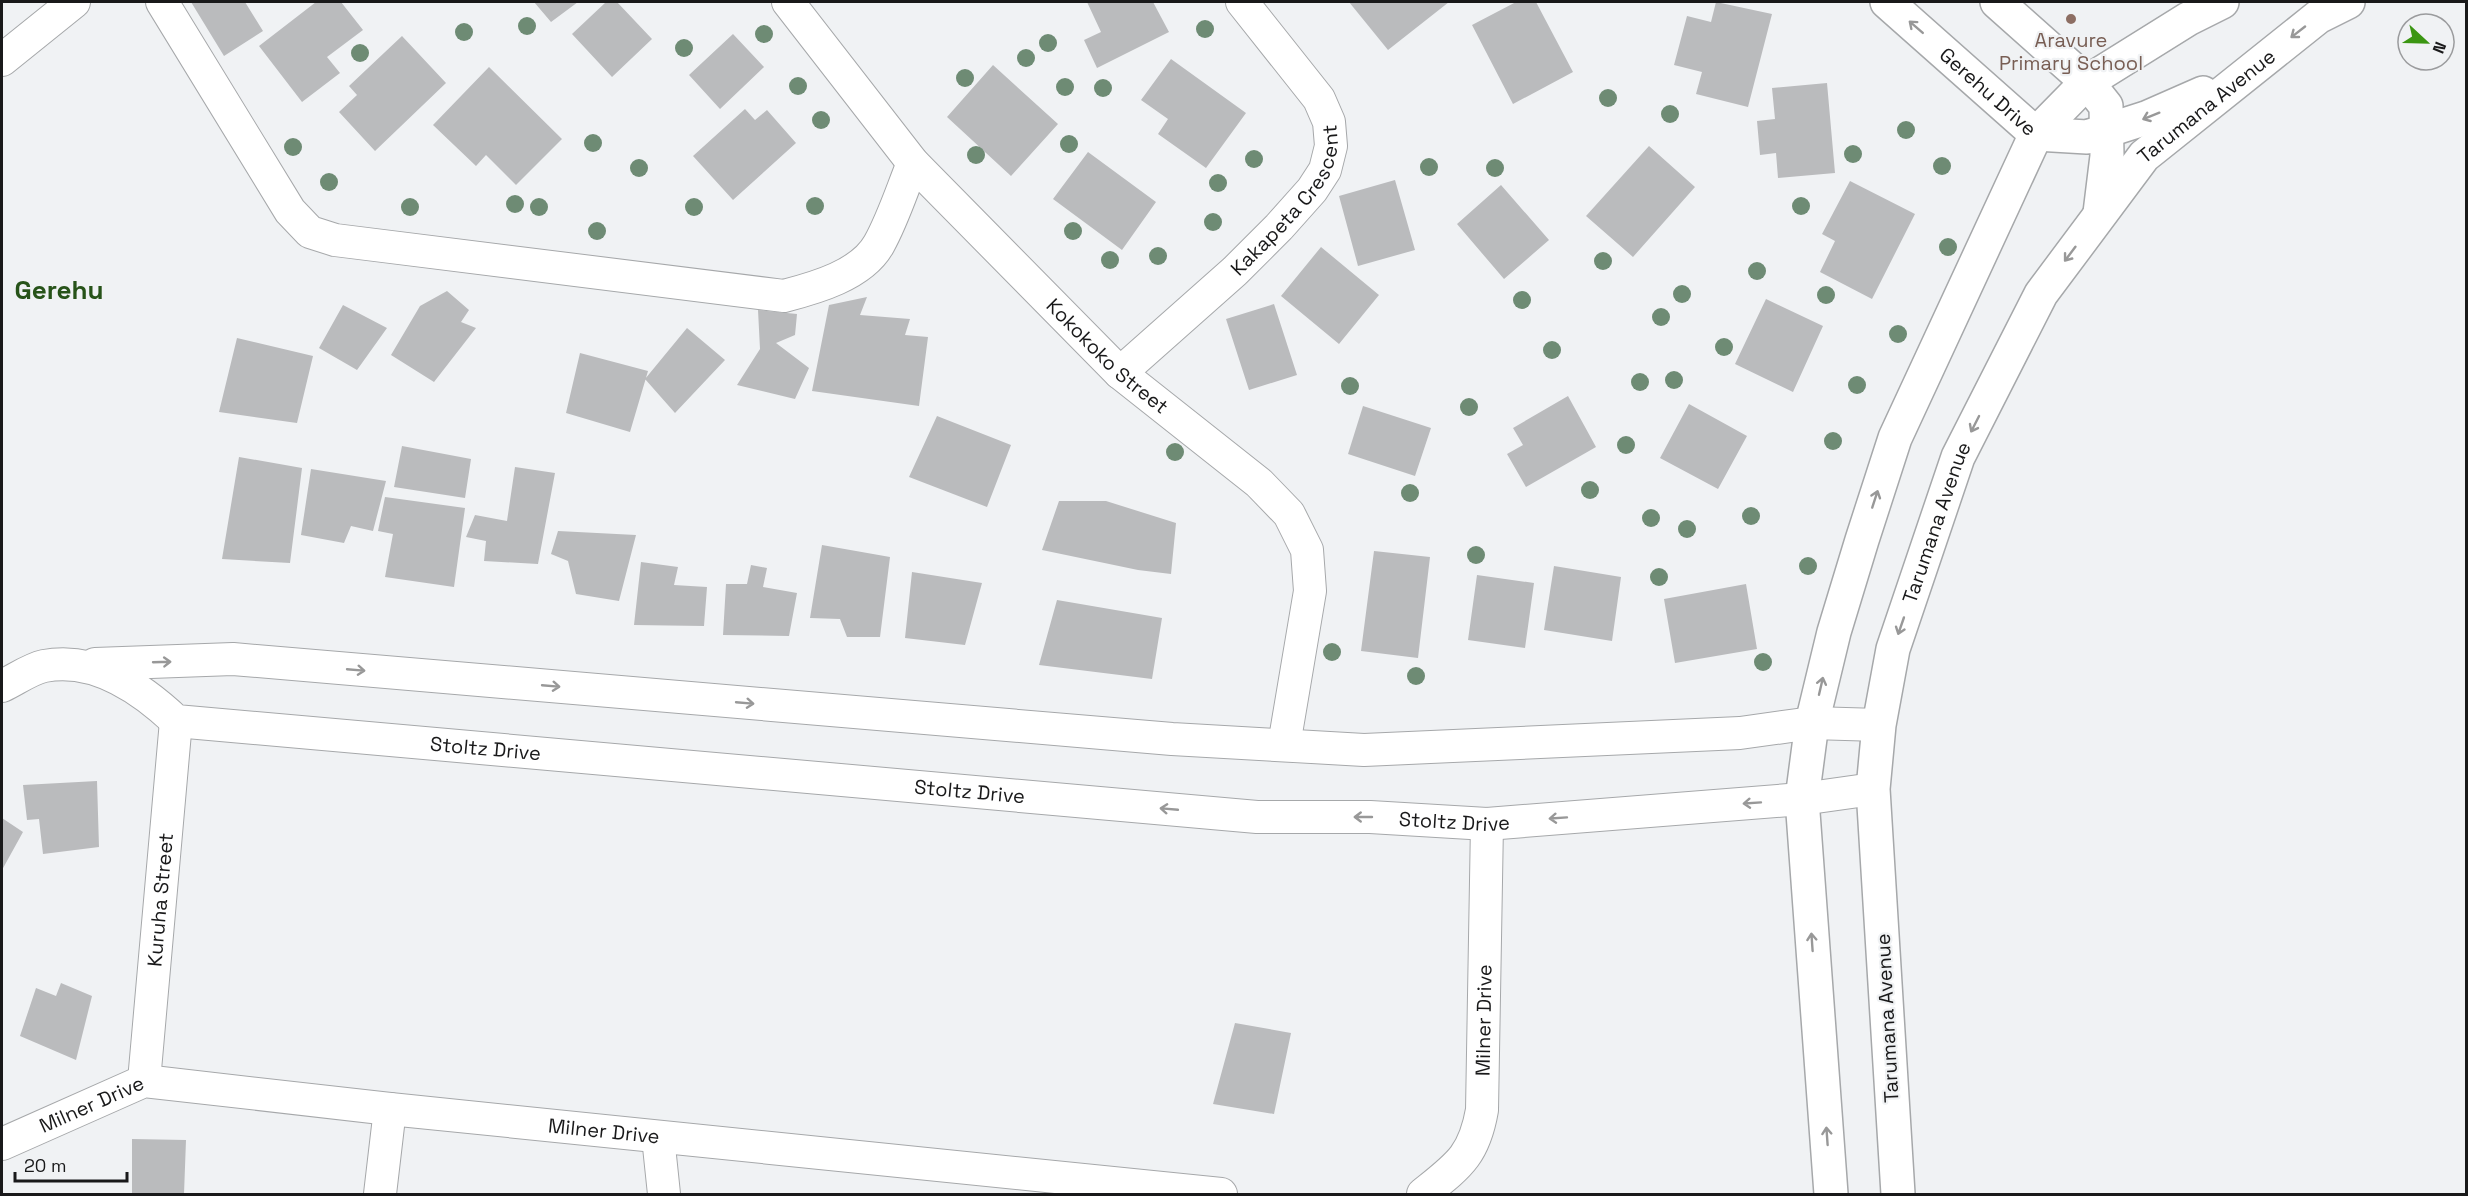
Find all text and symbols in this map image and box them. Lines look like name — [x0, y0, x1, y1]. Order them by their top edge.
marker: Aravure Primary School — [2064, 12, 2078, 26]
north arrow — [2396, 12, 2456, 72]
one-way arrow — [1909, 20, 1924, 34]
one-way arrow — [2291, 26, 2307, 39]
place label: Aravure Primary School — [1999, 27, 2143, 76]
text: N — [2428, 39, 2451, 56]
street label: Gerehu Drive — [1934, 42, 2042, 142]
street label: Tarumana Avenue — [2132, 43, 2281, 169]
one-way arrow — [2142, 111, 2161, 122]
street label: Kakapeta Crescent — [1225, 123, 1344, 281]
one-way arrow — [2064, 246, 2076, 262]
district label: Gerehu — [15, 273, 103, 307]
street label: Kokokoko Street — [1041, 293, 1174, 419]
one-way arrow — [1969, 415, 1981, 432]
street label: Tarumana Avenue — [1896, 437, 1977, 607]
one-way arrow — [1871, 490, 1882, 509]
one-way arrow — [1894, 617, 1905, 635]
one-way arrow — [151, 656, 171, 667]
one-way arrow — [346, 664, 366, 675]
one-way arrow — [1816, 677, 1827, 696]
one-way arrow — [540, 681, 560, 692]
one-way arrow — [734, 697, 754, 708]
street label: Stoltz Drive — [429, 731, 542, 766]
street label: Stoltz Drive — [913, 774, 1026, 809]
one-way arrow — [1743, 798, 1763, 809]
one-way arrow — [1159, 803, 1179, 814]
street label: Stoltz Drive — [1398, 806, 1511, 837]
one-way arrow — [1354, 811, 1374, 823]
one-way arrow — [1548, 813, 1568, 824]
street label: Kuruha Street — [141, 832, 179, 968]
one-way arrow — [1806, 932, 1817, 952]
street label: Tarumana Avenue — [1870, 933, 1904, 1103]
street label: Milner Drive — [1470, 964, 1498, 1076]
street label: Milner Drive — [35, 1070, 148, 1139]
street label: Milner Drive — [547, 1112, 661, 1150]
one-way arrow — [1821, 1127, 1832, 1147]
scale bar — [15, 1145, 128, 1183]
text: 20 m — [24, 1154, 67, 1177]

